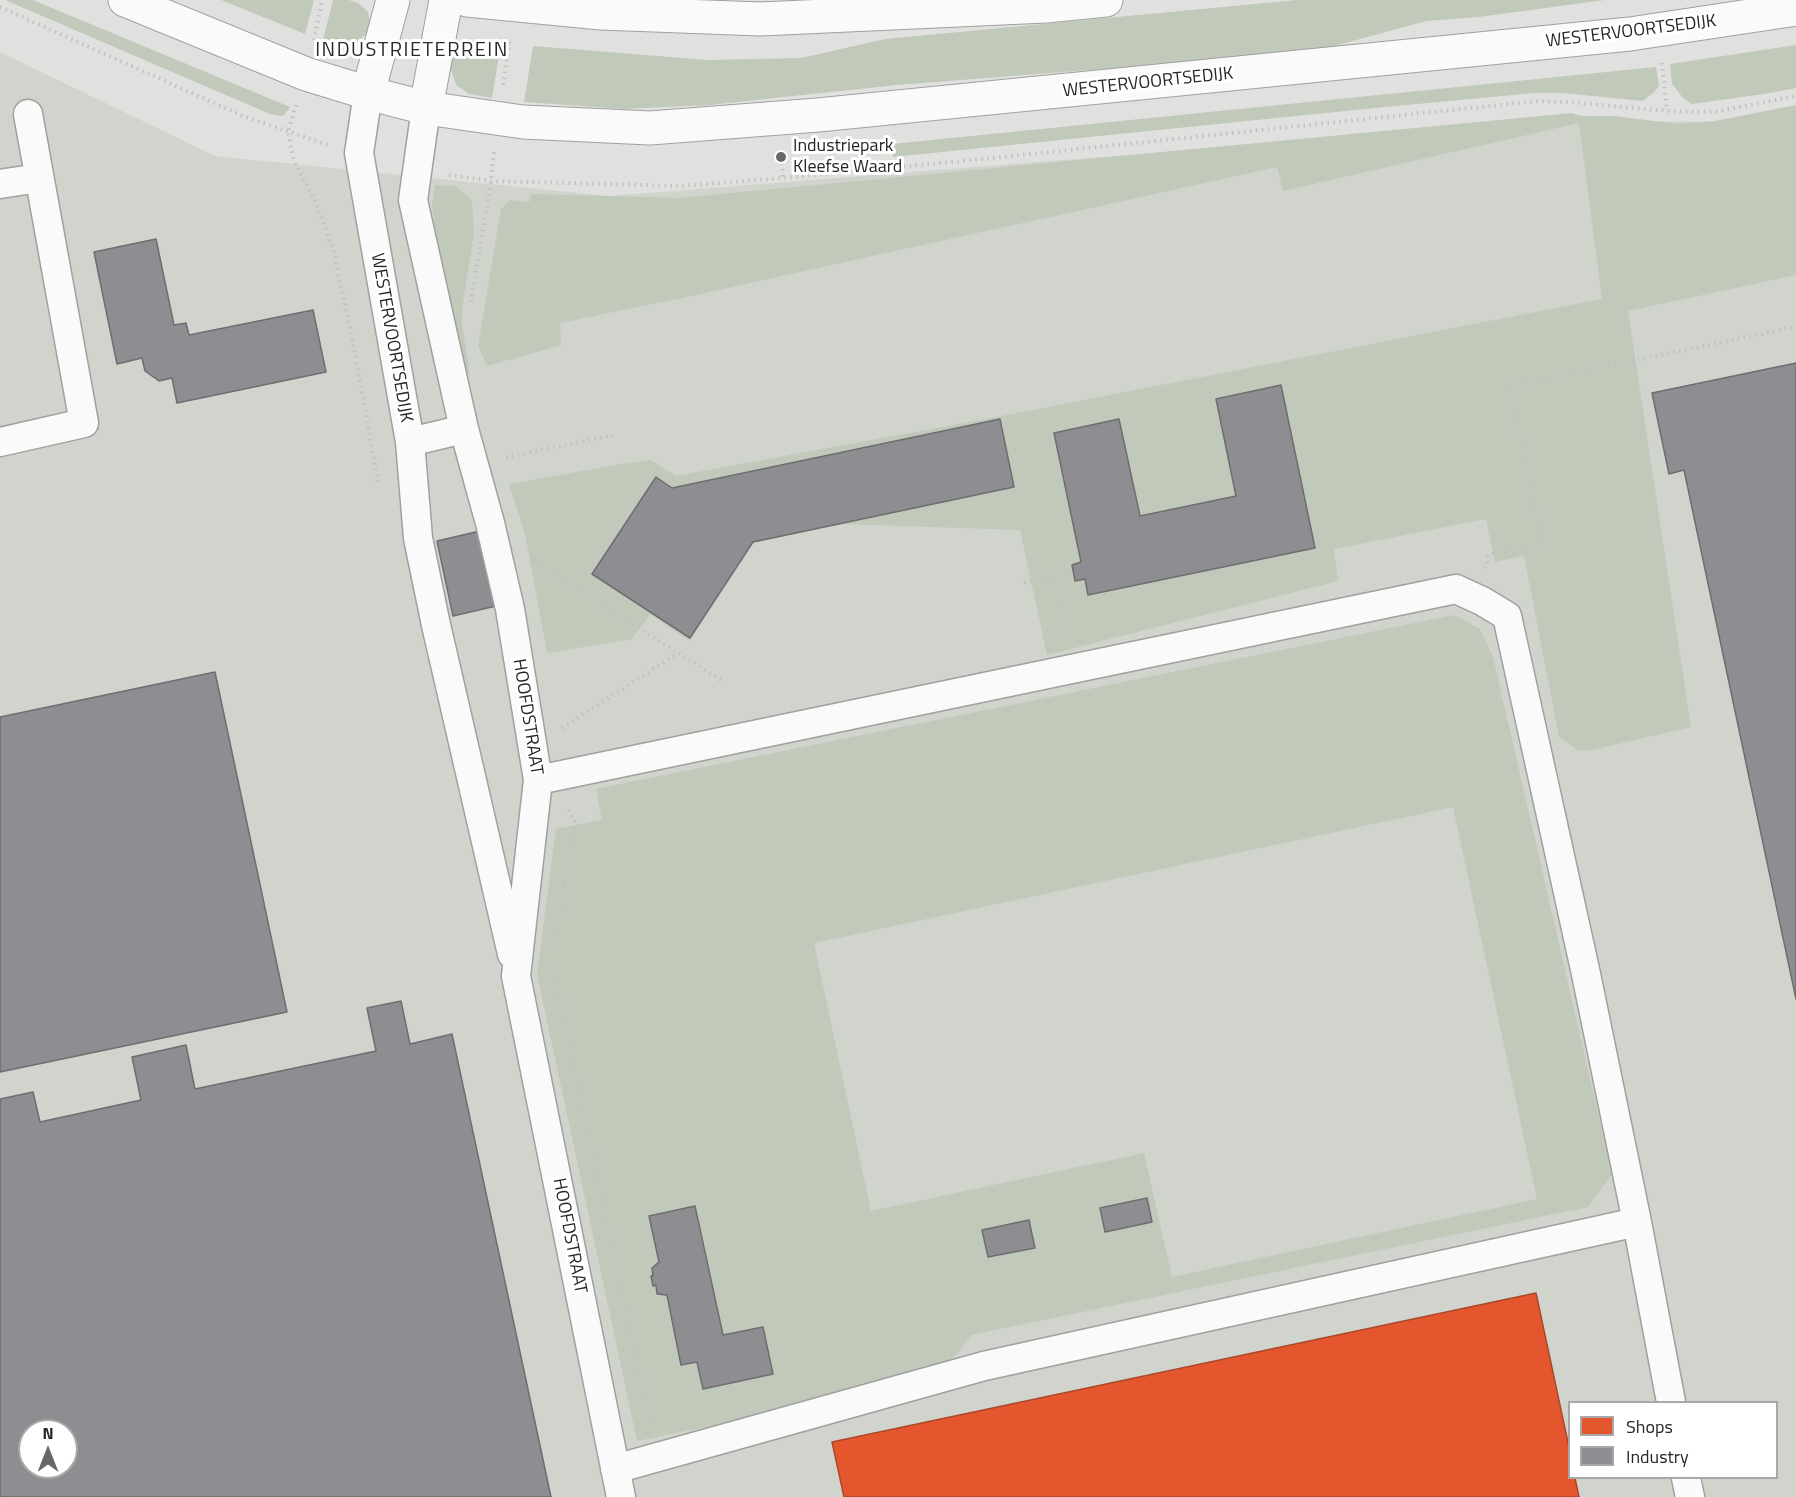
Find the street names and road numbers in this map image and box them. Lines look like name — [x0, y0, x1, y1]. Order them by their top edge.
street label: WESTERVOORTSEDIJK — [1545, 11, 1717, 53]
street label: WESTERVOORTSEDIJK — [1062, 63, 1234, 103]
street label: WESTERVOORTSEDIJK — [365, 252, 417, 424]
street label: HOOFDSTRAAT — [507, 657, 547, 777]
street label: HOOFDSTRAAT — [547, 1176, 591, 1296]

